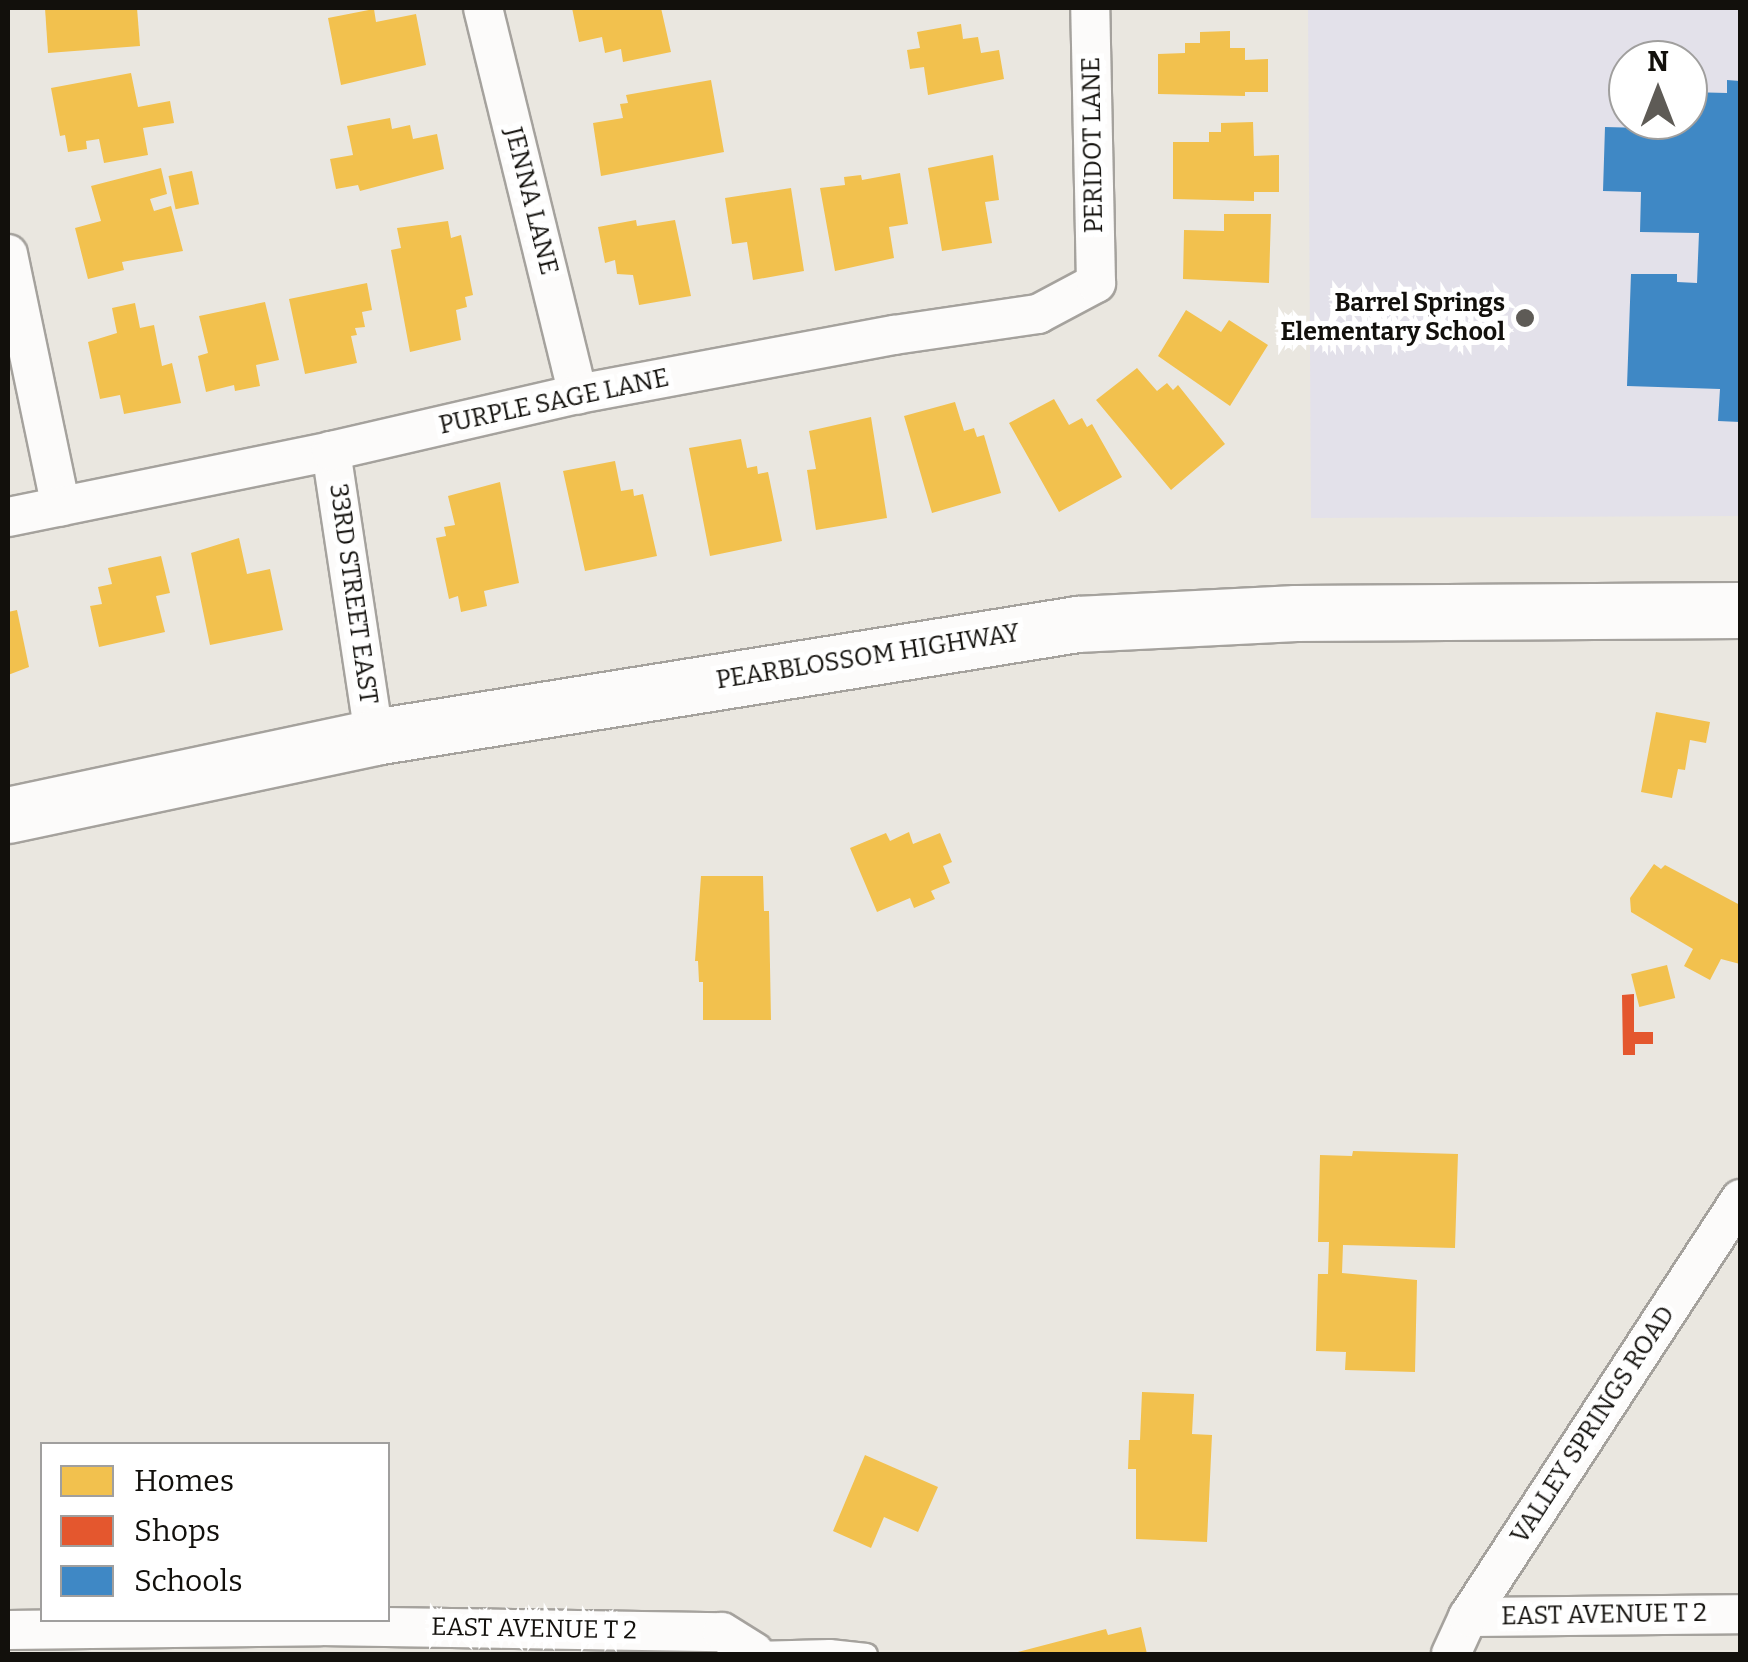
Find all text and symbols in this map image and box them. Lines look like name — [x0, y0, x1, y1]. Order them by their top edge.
north arrow — [1608, 40, 1708, 140]
text: N — [1647, 45, 1669, 78]
street label: PERIDOT LANE — [1076, 57, 1110, 233]
street label: JENNA LANE — [498, 124, 564, 278]
place label: Barrel Springs Elementary School — [1280, 289, 1505, 348]
marker: Barrel Springs Elementary School — [1514, 307, 1536, 329]
street label: PURPLE SAGE LANE — [436, 363, 672, 441]
street label: 33RD STREET EAST — [323, 482, 383, 706]
street label: PEARBLOSSOM HIGHWAY — [714, 618, 1022, 696]
street label: VALLEY SPRINGS ROAD — [1505, 1301, 1681, 1549]
legend — [40, 1442, 390, 1622]
text: Homes — [134, 1463, 234, 1499]
text: Shops — [134, 1513, 220, 1549]
text: Schools — [134, 1563, 243, 1599]
street label: EAST AVENUE T 2 — [1501, 1598, 1707, 1632]
street label: EAST AVENUE T 2 — [431, 1612, 637, 1646]

